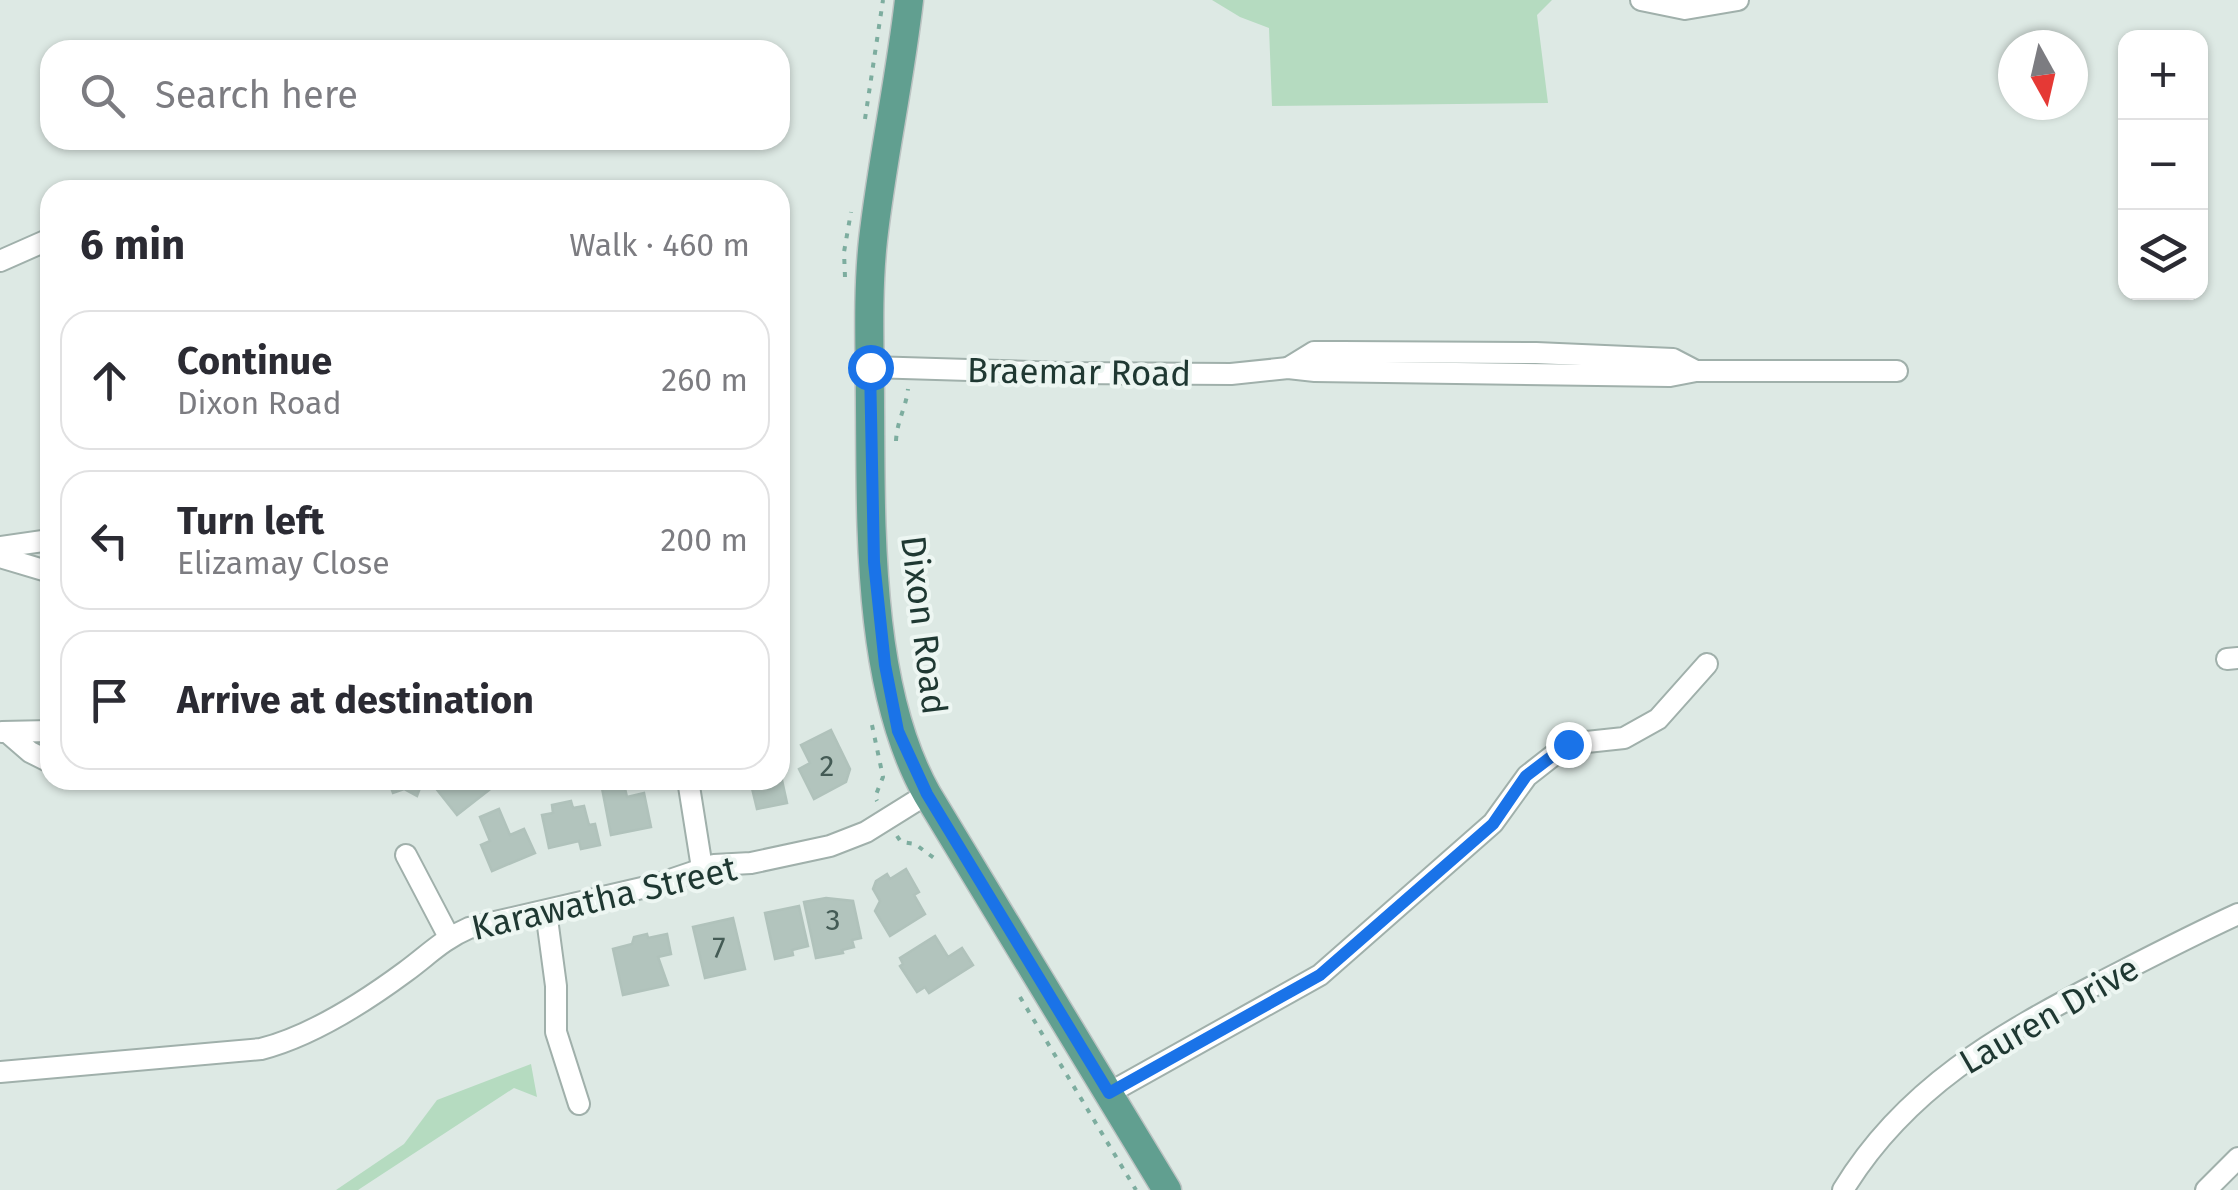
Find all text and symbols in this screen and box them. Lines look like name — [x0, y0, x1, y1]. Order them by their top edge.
north arrow — [1998, 30, 2088, 120]
map controls — [2118, 30, 2208, 300]
button: + — [2118, 30, 2208, 120]
search box — [40, 40, 790, 150]
icon: search — [75, 68, 130, 123]
text: Search here — [155, 72, 358, 118]
button: − — [2118, 120, 2208, 210]
button: layers — [2118, 210, 2208, 300]
text: 6 min — [80, 220, 185, 270]
text: Walk · 460 m — [569, 226, 750, 264]
text: Continue — [177, 338, 332, 384]
route start — [848, 345, 894, 391]
street label: Braemar Road — [967, 349, 1191, 395]
icon: ahead — [82, 353, 137, 408]
text: 260 m — [661, 361, 748, 399]
text: Dixon Road — [177, 384, 342, 422]
text: Turn left — [177, 498, 324, 544]
icon: left — [82, 513, 137, 568]
text: 200 m — [661, 521, 748, 559]
street label: Dixon Road — [892, 533, 956, 717]
text: Elizamay Close — [177, 544, 390, 582]
icon: arrive — [82, 673, 137, 728]
text: Arrive at destination — [177, 677, 534, 723]
route end — [1546, 722, 1592, 768]
house number: 2 — [820, 748, 834, 784]
street label: Karawatha Street — [467, 847, 741, 949]
house number: 3 — [826, 902, 840, 938]
house number: 7 — [712, 930, 726, 966]
street label: Lauren Drive — [1952, 947, 2146, 1083]

